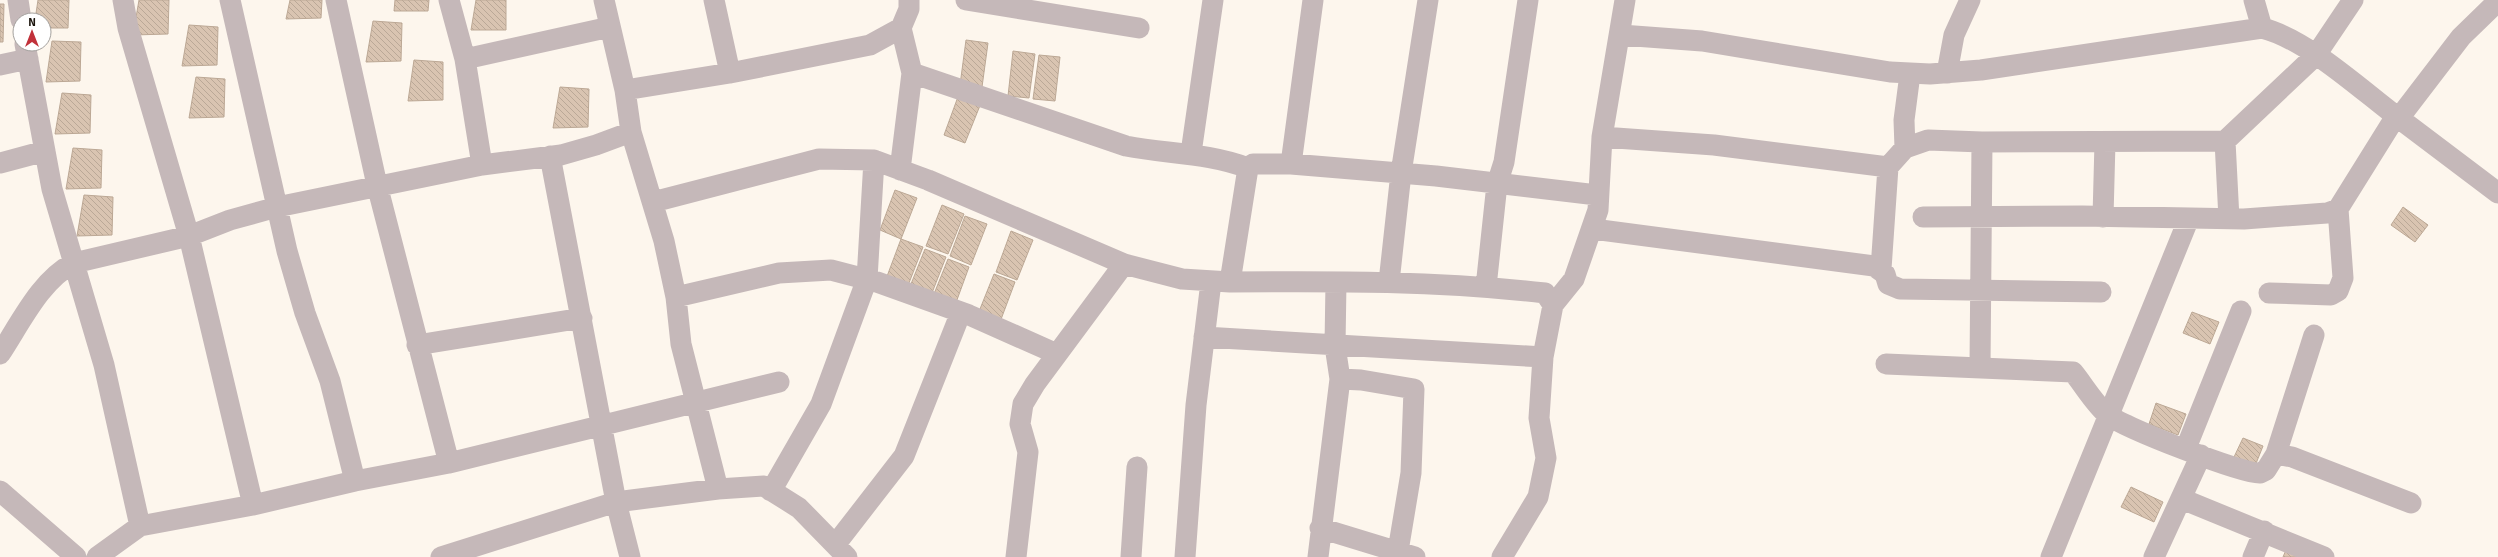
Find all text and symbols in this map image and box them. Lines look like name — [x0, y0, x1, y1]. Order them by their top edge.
north arrow — [12, 12, 52, 52]
text: N — [28, 16, 36, 29]

